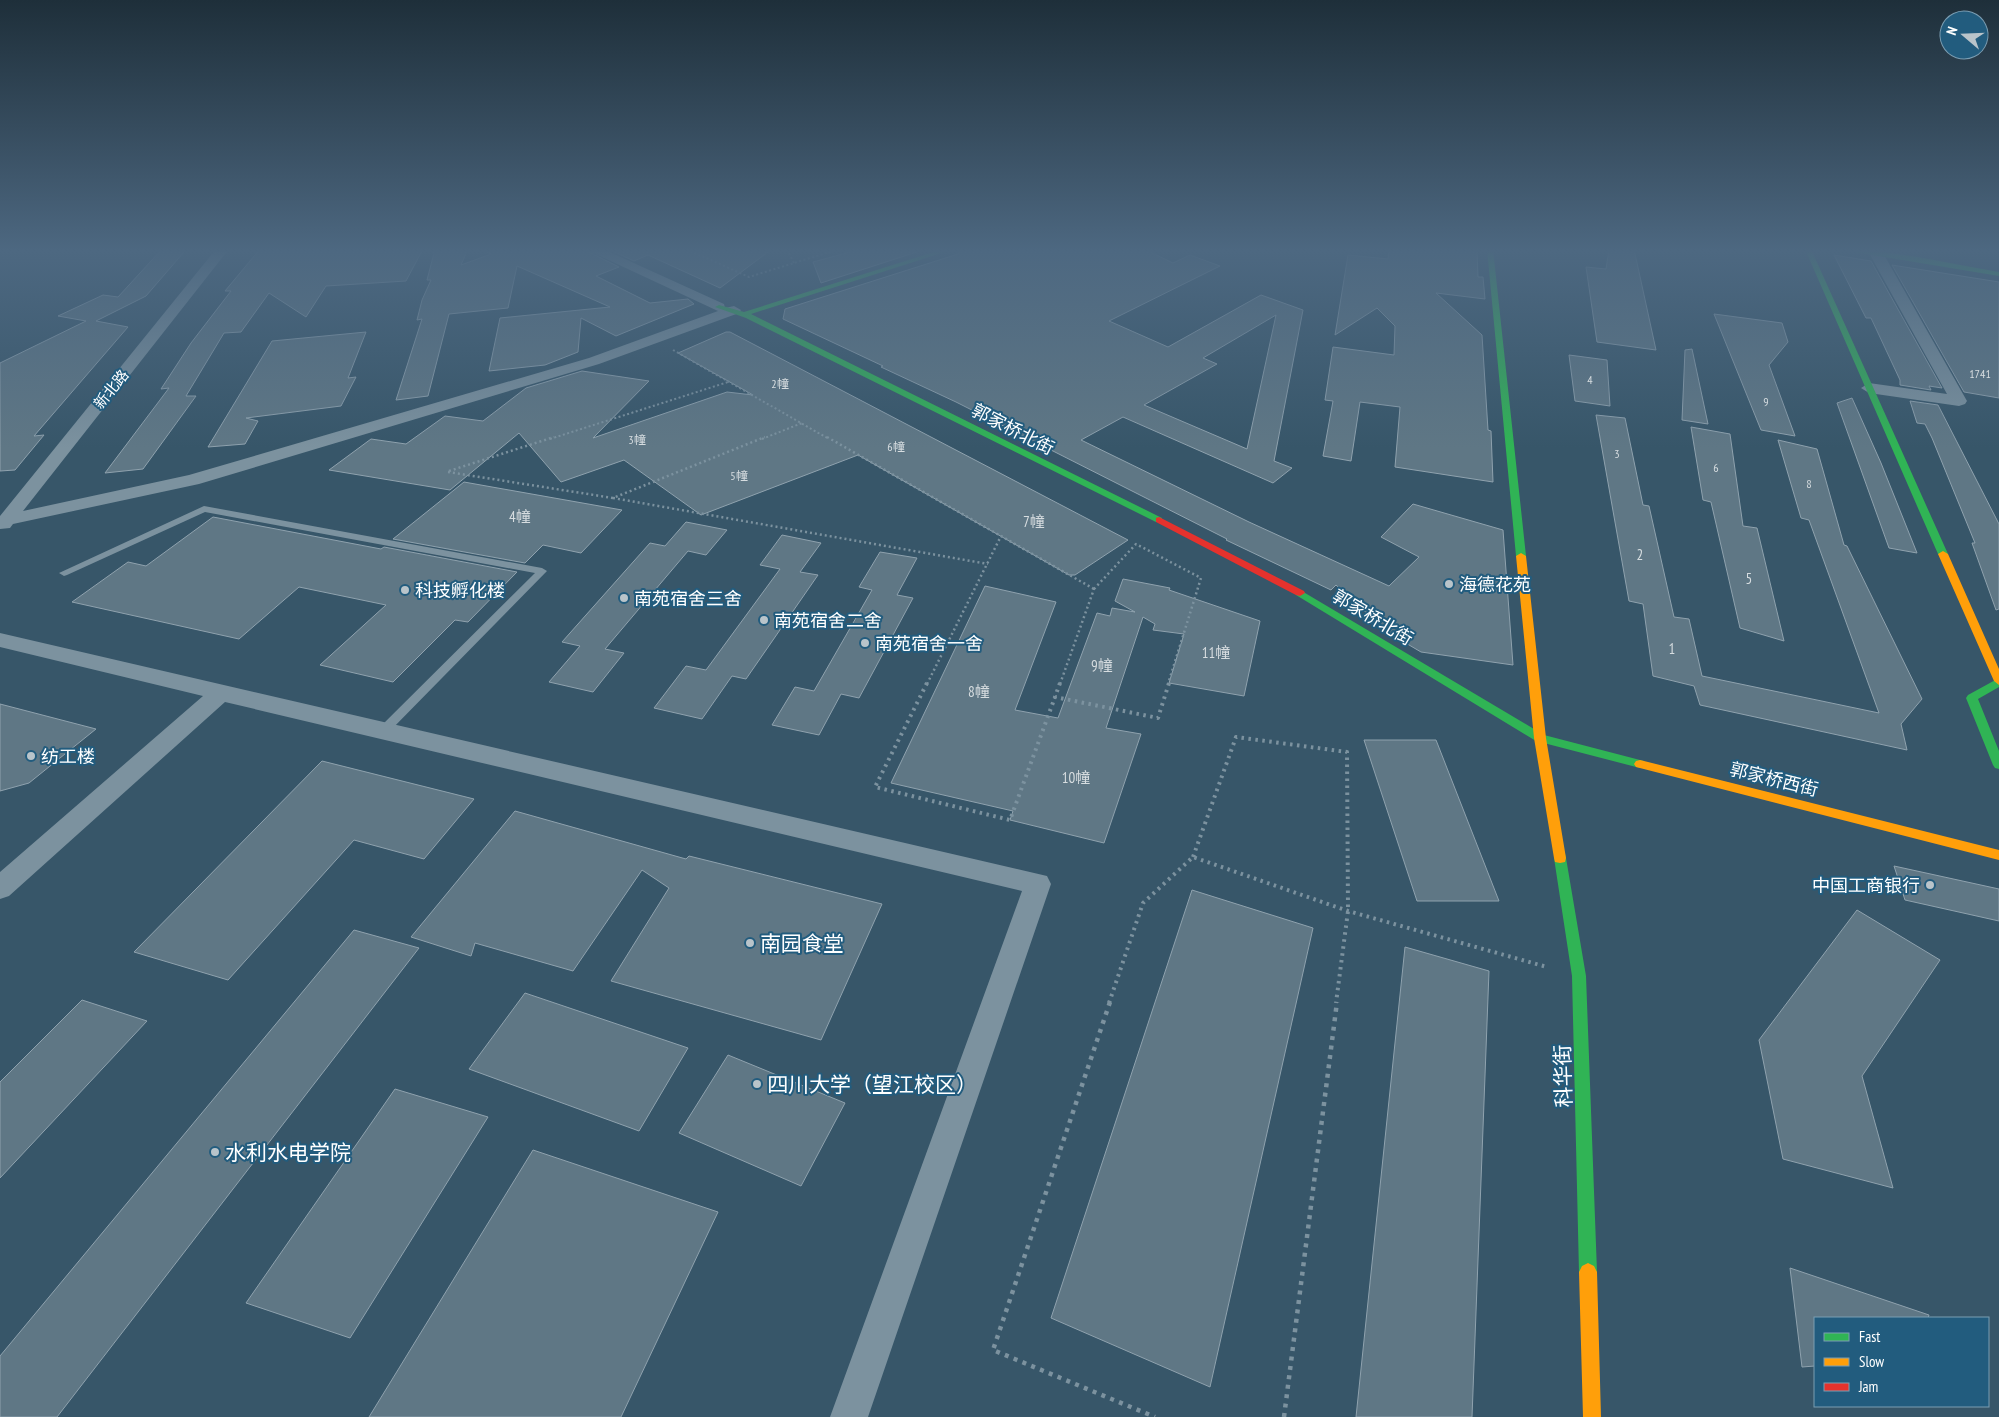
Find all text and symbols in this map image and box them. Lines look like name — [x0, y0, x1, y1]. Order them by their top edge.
north arrow — [1939, 10, 1989, 60]
text: N — [1942, 24, 1961, 37]
street label: 新北路 — [89, 366, 133, 412]
house number: 1741 — [1969, 366, 1991, 381]
house number: 4 — [1587, 372, 1593, 387]
house number: 2幢 — [771, 376, 789, 391]
house number: 9 — [1763, 394, 1769, 409]
street label: 郭家桥北街 — [968, 398, 1058, 460]
house number: 3幢 — [628, 432, 646, 447]
house number: 6幢 — [887, 439, 905, 454]
house number: 3 — [1614, 446, 1620, 461]
house number: 6 — [1713, 460, 1719, 475]
house number: 5幢 — [730, 468, 748, 483]
house number: 8 — [1806, 476, 1812, 491]
house number: 4幢 — [509, 507, 531, 526]
house number: 7幢 — [1023, 512, 1045, 531]
house number: 2 — [1637, 545, 1643, 564]
house number: 5 — [1746, 569, 1752, 588]
place label: 海德花苑 — [1459, 573, 1531, 596]
marker: 海德花苑 — [1443, 578, 1455, 590]
place label: 科技孵化楼 — [415, 579, 505, 602]
marker: 科技孵化楼 — [399, 584, 411, 596]
street label: 郭家桥北街 — [1329, 584, 1417, 650]
place label: 南苑宿舍三舍 — [634, 587, 742, 610]
marker: 南苑宿舍三舍 — [618, 592, 630, 604]
place label: 南苑宿舍二舍 — [774, 609, 882, 632]
marker: 南苑宿舍二舍 — [758, 614, 770, 626]
place label: 南苑宿舍一舍 — [875, 632, 983, 655]
marker: 南苑宿舍一舍 — [859, 637, 871, 649]
house number: 1 — [1669, 639, 1675, 658]
house number: 11幢 — [1202, 643, 1230, 662]
house number: 9幢 — [1091, 656, 1113, 675]
house number: 8幢 — [968, 682, 990, 701]
place label: 纺工楼 — [41, 745, 95, 768]
marker: 纺工楼 — [25, 750, 37, 762]
street label: 郭家桥西街 — [1728, 757, 1820, 801]
house number: 10幢 — [1062, 768, 1090, 787]
place label: 中国工商银行 — [1812, 874, 1920, 897]
marker: 中国工商银行 — [1924, 879, 1936, 891]
place label: 南园食堂 — [760, 930, 844, 957]
marker: 南园食堂 — [744, 937, 756, 949]
street label: 科华街 — [1548, 1044, 1578, 1108]
place label: 四川大学（望江校区） — [767, 1071, 977, 1098]
marker: 四川大学（望江校区） — [751, 1078, 763, 1090]
place label: 水利水电学院 — [225, 1139, 351, 1166]
marker: 水利水电学院 — [209, 1146, 221, 1158]
legend — [1814, 1317, 1989, 1407]
text: Fast — [1859, 1327, 1880, 1346]
text: Slow — [1859, 1352, 1884, 1371]
text: Jam — [1858, 1377, 1878, 1396]

